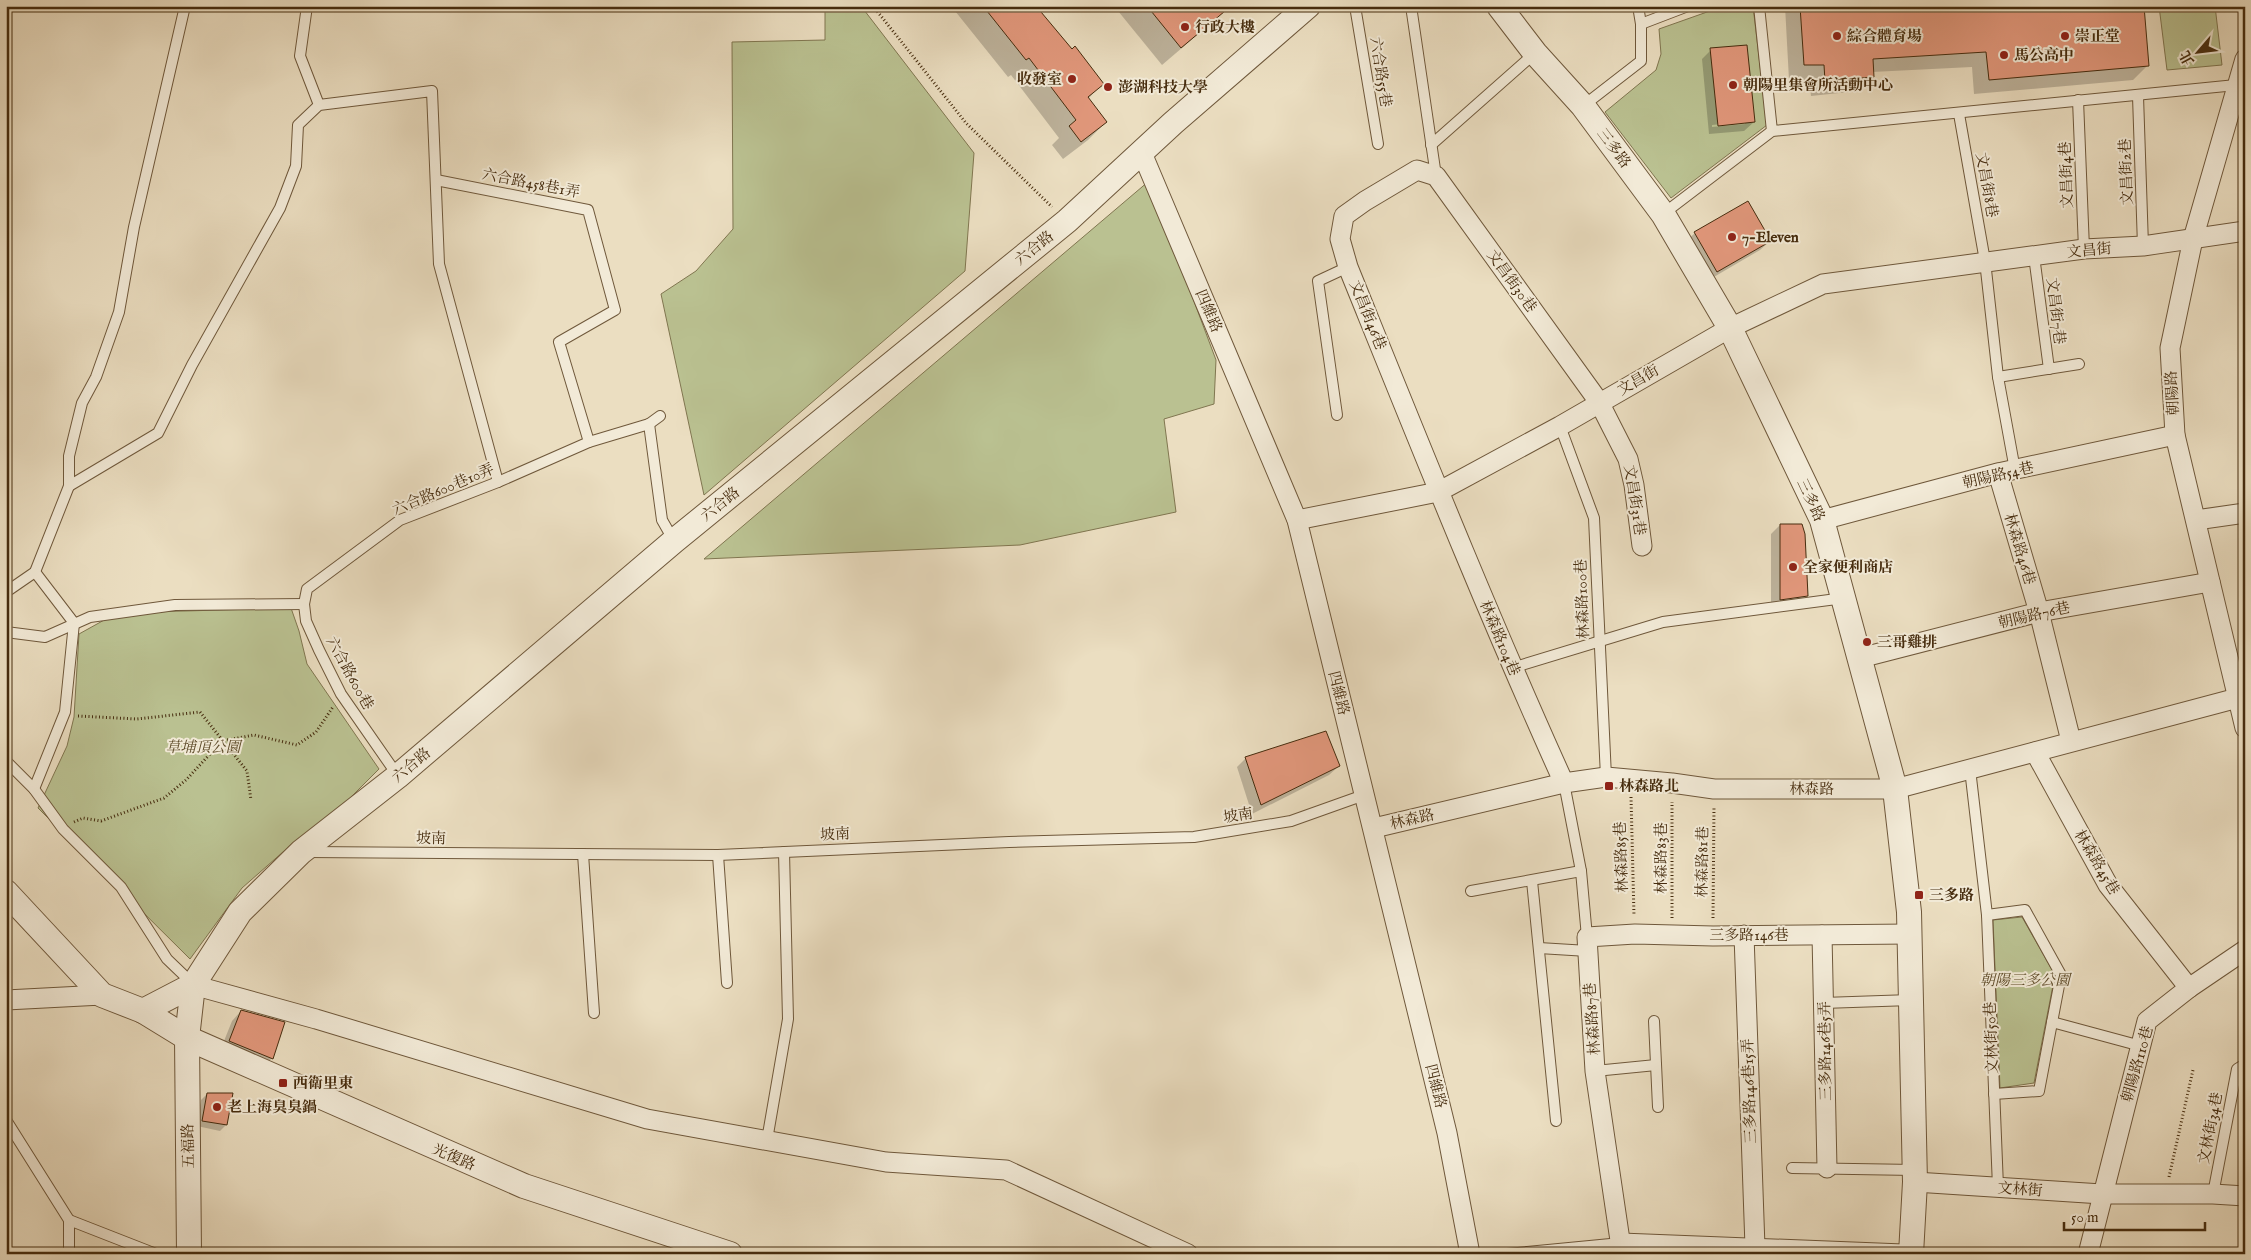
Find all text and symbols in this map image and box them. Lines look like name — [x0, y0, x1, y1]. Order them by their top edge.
place label: 行政大樓 — [1195, 18, 1255, 37]
marker: 行政大樓 — [1179, 21, 1191, 33]
place label: 綜合體育場 — [1847, 27, 1922, 46]
place label: 崇正堂 — [2075, 27, 2120, 46]
north arrow — [2174, 28, 2224, 78]
marker: 綜合體育場 — [1831, 30, 1843, 42]
marker: 崇正堂 — [2059, 30, 2071, 42]
street label: 六合路55巷 — [1366, 36, 1395, 109]
place label: 馬公高中 — [2014, 46, 2074, 65]
text: 北 — [2176, 47, 2199, 68]
marker: 馬公高中 — [1998, 49, 2010, 61]
place label: 收發室 — [1017, 70, 1062, 89]
marker: 收發室 — [1066, 73, 1078, 85]
place label: 朝陽里集會所活動中心 — [1743, 76, 1893, 95]
place label: 澎湖科技大學 — [1118, 78, 1208, 97]
marker: 朝陽里集會所活動中心 — [1727, 79, 1739, 91]
marker: 澎湖科技大學 — [1102, 81, 1114, 93]
street label: 三多路 — [1592, 125, 1635, 172]
street label: 文昌街2巷 — [2116, 138, 2137, 206]
street label: 文昌街4巷 — [2056, 141, 2077, 209]
street label: 文昌街8巷 — [1971, 151, 2002, 219]
street label: 六合路458巷1弄 — [480, 165, 581, 202]
street label: 六合路 — [1011, 227, 1058, 270]
place label: 7-Eleven — [1742, 228, 1799, 247]
marker: 7-Eleven — [1726, 231, 1738, 243]
street label: 文昌街 — [2066, 239, 2112, 262]
street label: 文昌街30巷 — [1482, 246, 1541, 316]
street label: 文昌街46巷 — [1345, 277, 1390, 353]
street label: 文昌街7巷 — [2042, 277, 2069, 345]
street label: 四維路 — [1191, 287, 1226, 336]
street label: 文昌街 — [1614, 361, 1662, 400]
street label: 朝陽路 — [2162, 370, 2183, 416]
street label: 朝陽路54巷 — [1961, 458, 2036, 493]
street label: 六合路600巷10弄 — [389, 459, 497, 519]
street label: 文昌街31巷 — [1620, 463, 1649, 537]
street label: 三多路 — [1792, 476, 1829, 525]
street label: 六合路 — [697, 483, 744, 526]
street label: 林森路46巷 — [2000, 511, 2039, 587]
place label: 全家便利商店 — [1803, 558, 1893, 577]
street label: 林森路100巷 — [1572, 559, 1593, 639]
marker: 全家便利商店 — [1787, 561, 1799, 573]
street label: 林森路104巷 — [1475, 598, 1524, 679]
street label: 朝陽路76巷 — [1996, 598, 2072, 633]
street label: 六合路600巷 — [322, 633, 378, 713]
place label: 三哥雞排 — [1877, 633, 1937, 652]
marker: 三哥雞排 — [1861, 636, 1873, 648]
street label: 四維路 — [1324, 669, 1353, 717]
park label: 草埔頂公園 — [165, 738, 242, 757]
street label: 六合路 — [388, 744, 435, 787]
place label: 林森路北 — [1619, 777, 1679, 796]
marker: 林森路北 — [1603, 780, 1615, 792]
street label: 林森路 — [1789, 780, 1835, 799]
street label: 坡南 — [1222, 804, 1254, 827]
street label: 林森路 — [1388, 805, 1436, 834]
street label: 林森路85巷 — [1611, 821, 1632, 893]
street label: 林森路83巷 — [1652, 822, 1671, 894]
street label: 坡南 — [820, 824, 851, 845]
street label: 林森路81巷 — [1692, 826, 1713, 898]
street label: 林森路45巷 — [2070, 826, 2123, 898]
street label: 坡南 — [416, 829, 446, 848]
place label: 三多路 — [1929, 886, 1974, 905]
marker: 三多路 — [1913, 889, 1925, 901]
street label: 三多路146巷 — [1709, 926, 1789, 945]
park label: 朝陽三多公園 — [1980, 971, 2072, 990]
street label: 林森路87巷 — [1580, 982, 1605, 1056]
street label: 三多路146巷5弄 — [1815, 1001, 1836, 1101]
street label: 文林街50巷 — [1981, 1001, 2002, 1075]
street label: 朝陽路110巷 — [2118, 1024, 2157, 1104]
street label: 三多路146巷15弄 — [1738, 1038, 1761, 1144]
street label: 四維路 — [1421, 1062, 1450, 1110]
place label: 西衛里東 — [293, 1074, 354, 1093]
marker: 西衛里東 — [277, 1077, 289, 1089]
street label: 文林街34巷 — [2194, 1090, 2227, 1166]
place label: 老上海臭臭鍋 — [227, 1098, 317, 1117]
marker: 老上海臭臭鍋 — [211, 1101, 223, 1113]
street label: 五福路 — [179, 1123, 198, 1169]
street label: 光復路 — [429, 1140, 478, 1175]
street label: 文林街 — [1997, 1178, 2043, 1201]
scale bar — [2064, 1200, 2205, 1232]
text: 50 m — [2071, 1208, 2099, 1227]

